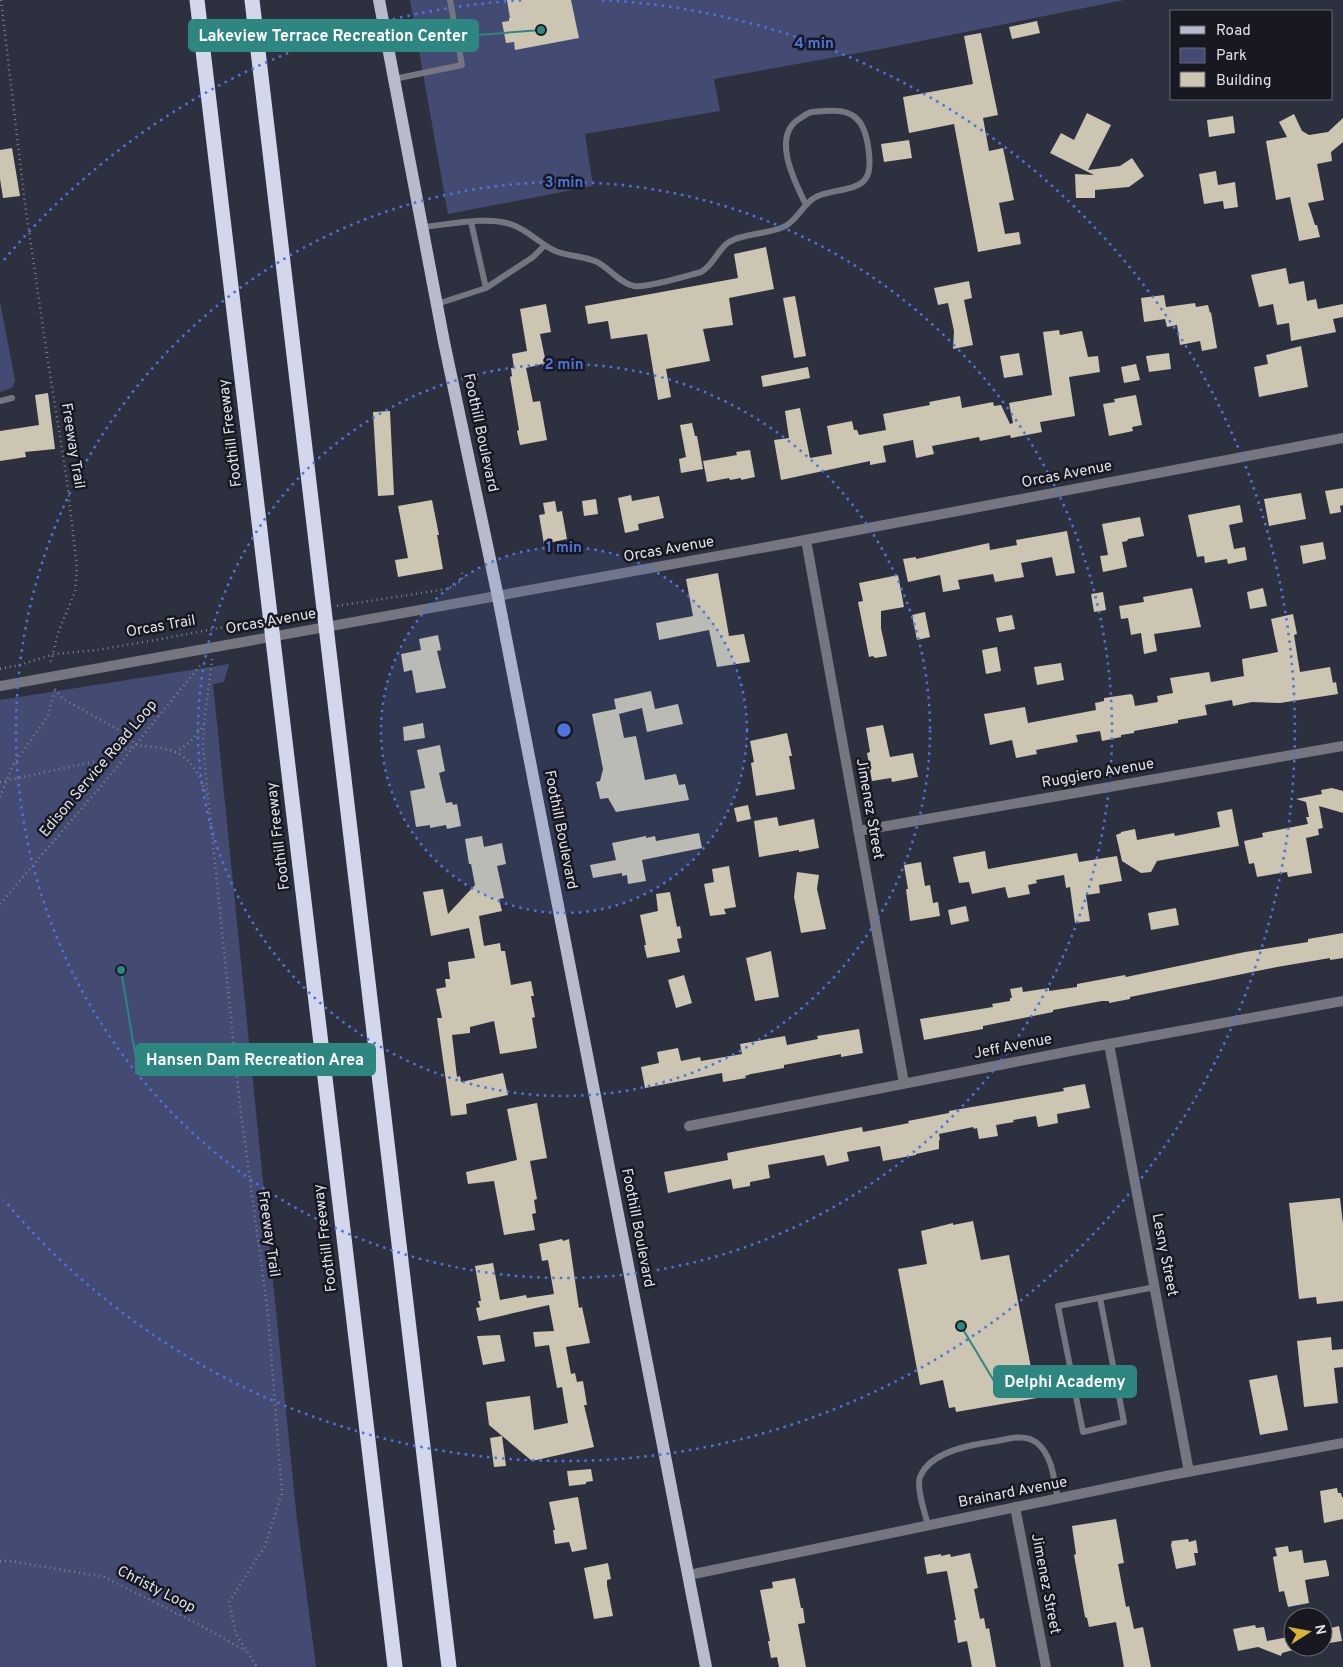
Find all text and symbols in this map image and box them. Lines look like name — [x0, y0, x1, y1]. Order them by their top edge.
legend — [1170, 10, 1333, 100]
callout: Lakeview Terrace Recreation Center — [189, 20, 478, 51]
text: Road — [1216, 22, 1251, 41]
text: Lakeview Terrace Recreation Center — [198, 27, 468, 47]
text: 4 min — [794, 35, 834, 54]
text: Park — [1216, 47, 1247, 66]
text: Building — [1216, 72, 1271, 91]
text: 3 min — [544, 174, 584, 193]
text: 2 min — [544, 356, 584, 375]
street label: Foothill Boulevard — [458, 372, 502, 494]
street label: Foothill Freeway — [215, 378, 247, 488]
street label: Freeway Trail — [56, 402, 88, 490]
street label: Orcas Avenue — [1020, 457, 1114, 493]
street label: Orcas Avenue — [622, 533, 716, 567]
text: 1 min — [546, 539, 582, 558]
street label: Orcas Avenue — [224, 605, 318, 639]
street label: Orcas Trail — [125, 612, 197, 642]
street label: Edison Service Road Loop — [36, 696, 162, 842]
centre of rings — [555, 721, 573, 739]
street label: Ruggiero Avenue — [1040, 755, 1156, 793]
street label: Jimenez Street — [851, 757, 887, 861]
street label: Foothill Boulevard — [539, 769, 581, 891]
street label: Foothill Freeway — [263, 781, 295, 891]
street label: Jeff Avenue — [972, 1030, 1054, 1064]
callout: Hansen Dam Recreation Area — [136, 1044, 375, 1075]
text: Hansen Dam Recreation Area — [146, 1051, 364, 1071]
street label: Foothill Boulevard — [616, 1167, 658, 1289]
street label: Foothill Freeway — [310, 1183, 342, 1293]
street label: Freeway Trail — [253, 1190, 283, 1278]
street label: Lesny Street — [1147, 1212, 1181, 1298]
callout: Delphi Academy — [994, 1366, 1136, 1397]
text: Delphi Academy — [1004, 1373, 1126, 1393]
street label: Brainard Avenue — [957, 1473, 1069, 1513]
street label: Jimenez Street — [1026, 1532, 1064, 1636]
street label: Christy Loop — [114, 1562, 198, 1618]
north arrow — [1283, 1607, 1333, 1657]
text: N — [1310, 1623, 1329, 1636]

